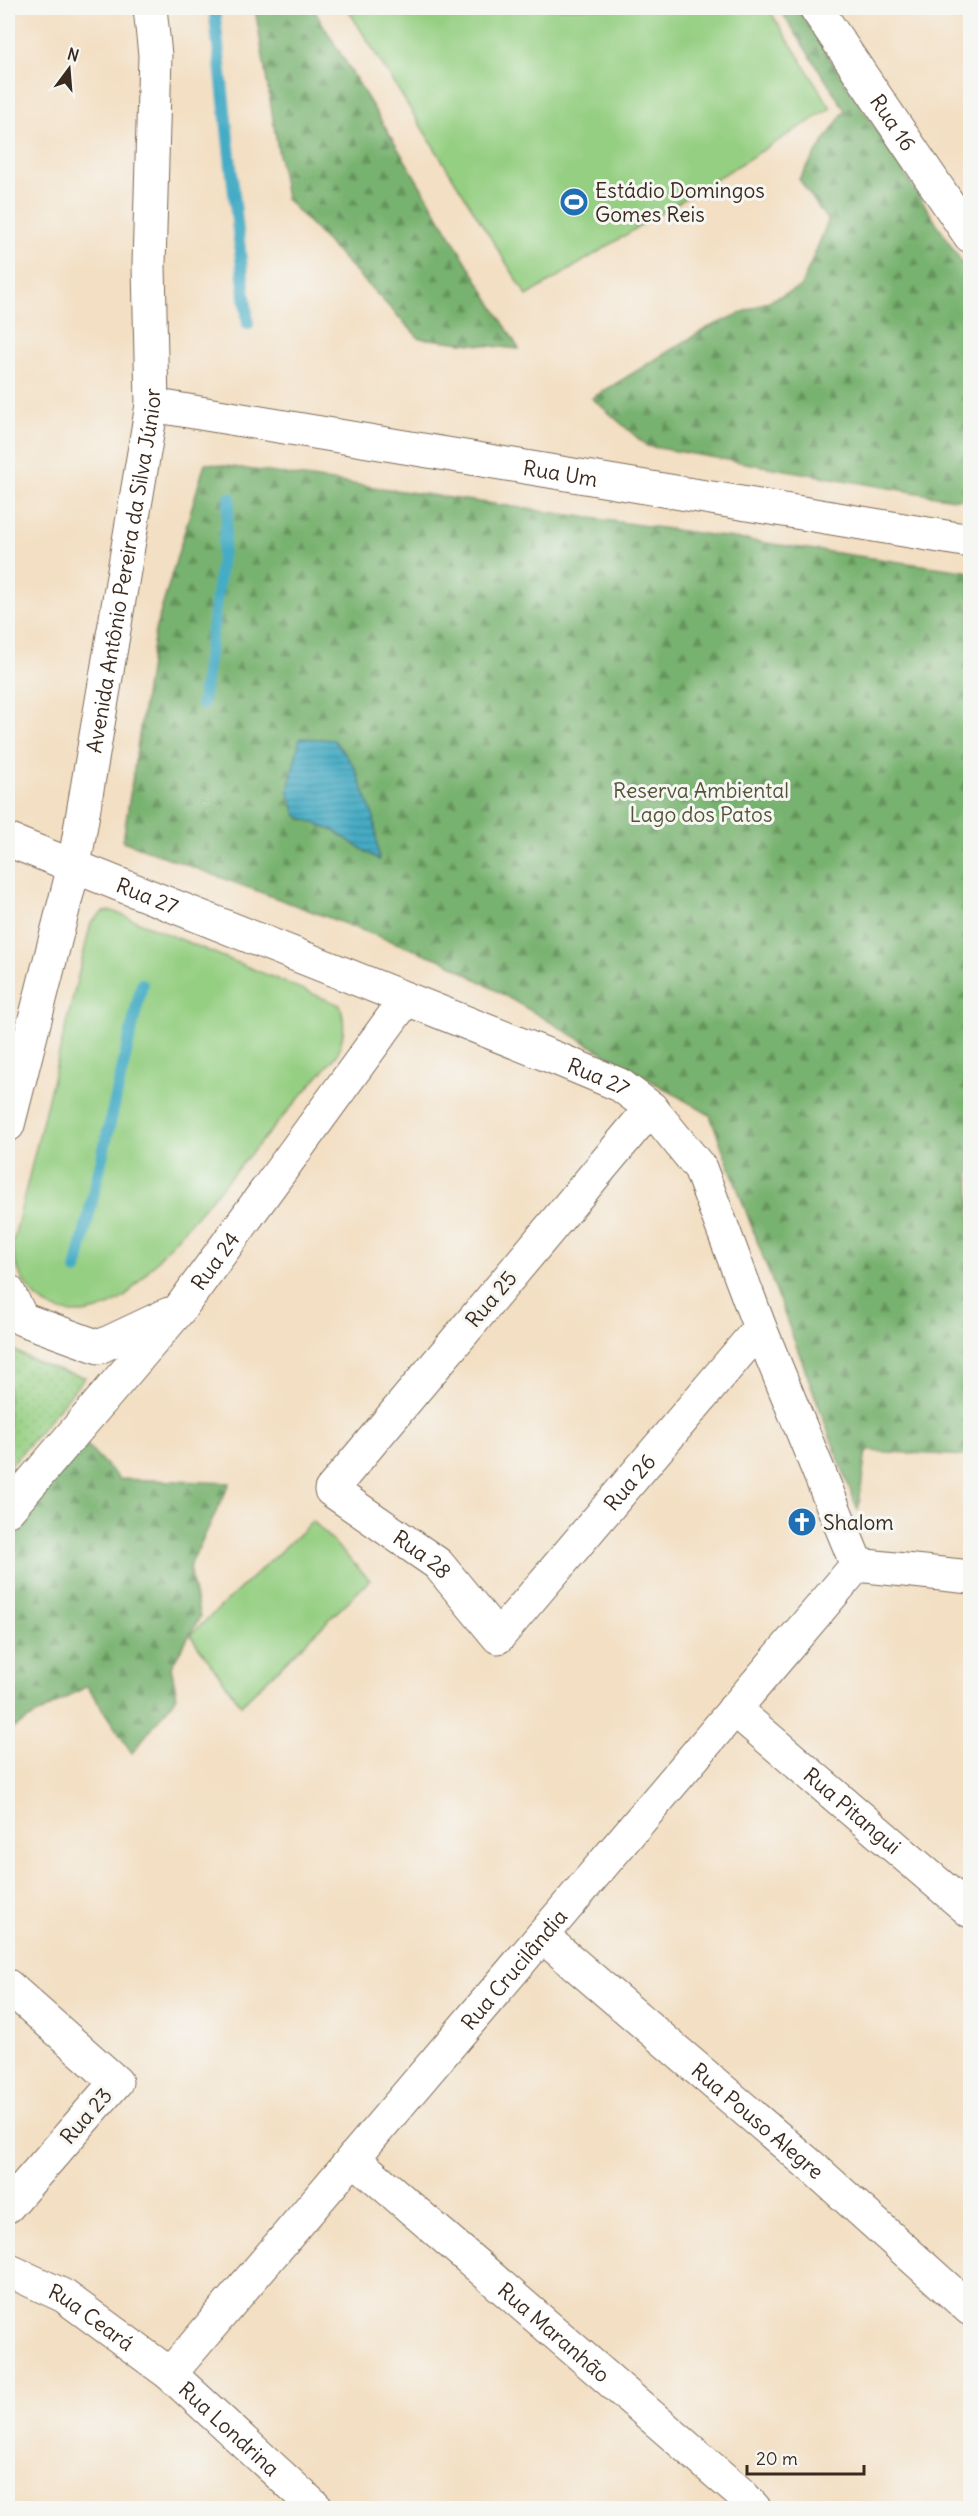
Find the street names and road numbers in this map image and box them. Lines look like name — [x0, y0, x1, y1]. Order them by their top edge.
street label: Rua 16 — [864, 89, 922, 156]
street label: Avenida Antônio Pereira da Silva Júnior — [80, 387, 166, 755]
street label: Rua Um — [521, 453, 600, 492]
street label: Rua 27 — [113, 871, 182, 920]
street label: Rua 27 — [564, 1051, 635, 1101]
street label: Rua 24 — [185, 1226, 245, 1295]
street label: Rua 25 — [459, 1265, 523, 1333]
street label: Rua 26 — [598, 1448, 661, 1516]
street label: Rua 28 — [388, 1524, 458, 1584]
street label: Rua Pitangui — [798, 1761, 907, 1860]
street label: Rua Crucilândia — [455, 1903, 573, 2035]
street label: Rua Pouso Alegre — [686, 2056, 830, 2185]
street label: Rua 23 — [54, 2082, 118, 2150]
street label: Rua Maranhão — [492, 2276, 616, 2388]
street label: Rua Ceará — [44, 2277, 140, 2357]
street label: Rua Londrina — [173, 2376, 285, 2482]

